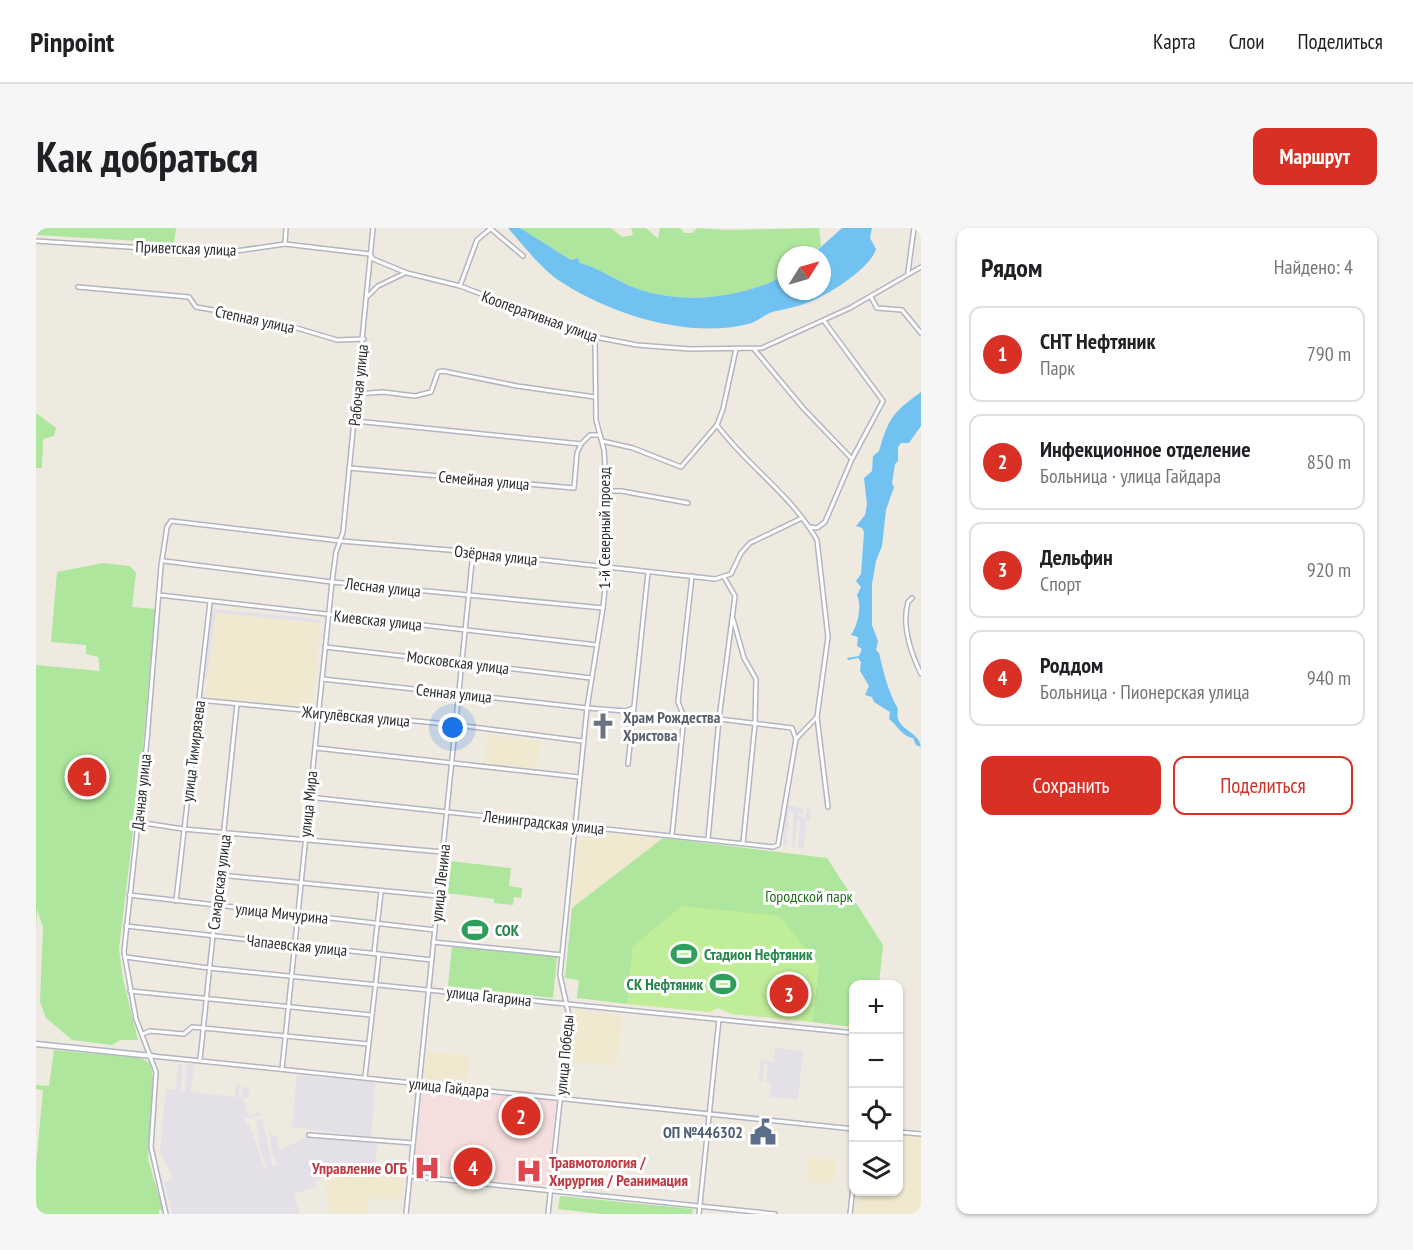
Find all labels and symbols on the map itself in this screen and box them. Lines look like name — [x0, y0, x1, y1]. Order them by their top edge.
street label: Приветская улица — [135, 236, 237, 260]
north arrow — [777, 246, 831, 300]
street label: Кооперативная улица — [479, 286, 601, 346]
street label: Степная улица — [214, 301, 296, 337]
street label: Рабочая улица — [344, 343, 372, 427]
street label: Семейная улица — [438, 466, 530, 494]
street label: 1-й Северный проезд — [594, 467, 614, 589]
street label: Озёрная улица — [453, 541, 539, 569]
street label: Лесная улица — [343, 573, 422, 601]
street label: Киевская улица — [333, 605, 423, 635]
street label: Московская улица — [406, 646, 510, 678]
street label: Сенная улица — [415, 679, 493, 707]
street label: улица Тимирязева — [177, 699, 209, 803]
street label: Жигулёвская улица — [300, 701, 411, 731]
place label: Храм Рождества Христова — [623, 707, 721, 745]
church icon: Храм Рождества Христова — [588, 711, 618, 741]
your location — [438, 713, 467, 742]
street label: Дачная улица — [127, 753, 155, 831]
pin: 1 — [68, 754, 106, 800]
street label: улица Мира — [295, 770, 321, 838]
street label: Ленинградская улица — [482, 806, 605, 838]
street label: Самарская улица — [203, 833, 235, 931]
street label: улица Ленина — [426, 843, 454, 923]
park label: Городской парк — [765, 886, 854, 906]
street label: улица Мичурина — [235, 898, 329, 928]
sports icon: СОК — [460, 915, 490, 945]
place label: СОК — [495, 920, 520, 940]
street label: Чапаевская улица — [246, 930, 348, 960]
sports icon: Стадион Нефтяник — [669, 939, 699, 969]
place label: Стадион Нефтяник — [704, 944, 813, 964]
sports icon: СК Нефтяник — [708, 969, 738, 999]
pin: 3 — [770, 972, 808, 1017]
place label: СК Нефтяник — [627, 974, 703, 994]
street label: улица Гагарина — [446, 982, 532, 1010]
street label: улица Победы — [551, 1014, 577, 1096]
street label: улица Гайдара — [408, 1073, 490, 1101]
pin: 2 — [502, 1094, 540, 1138]
public building icon: ОП №446302 — [748, 1117, 778, 1147]
place label: ОП №446302 — [663, 1122, 743, 1142]
pin: 4 — [454, 1144, 492, 1190]
place label: Травмотология / Хирургия / Реанимация — [549, 1152, 688, 1190]
hospital icon: Управление ОГБ — [412, 1153, 442, 1183]
hospital icon: Травмотология / Хирургия / Реанимация — [514, 1156, 544, 1186]
place label: Управление ОГБ — [311, 1158, 407, 1178]

